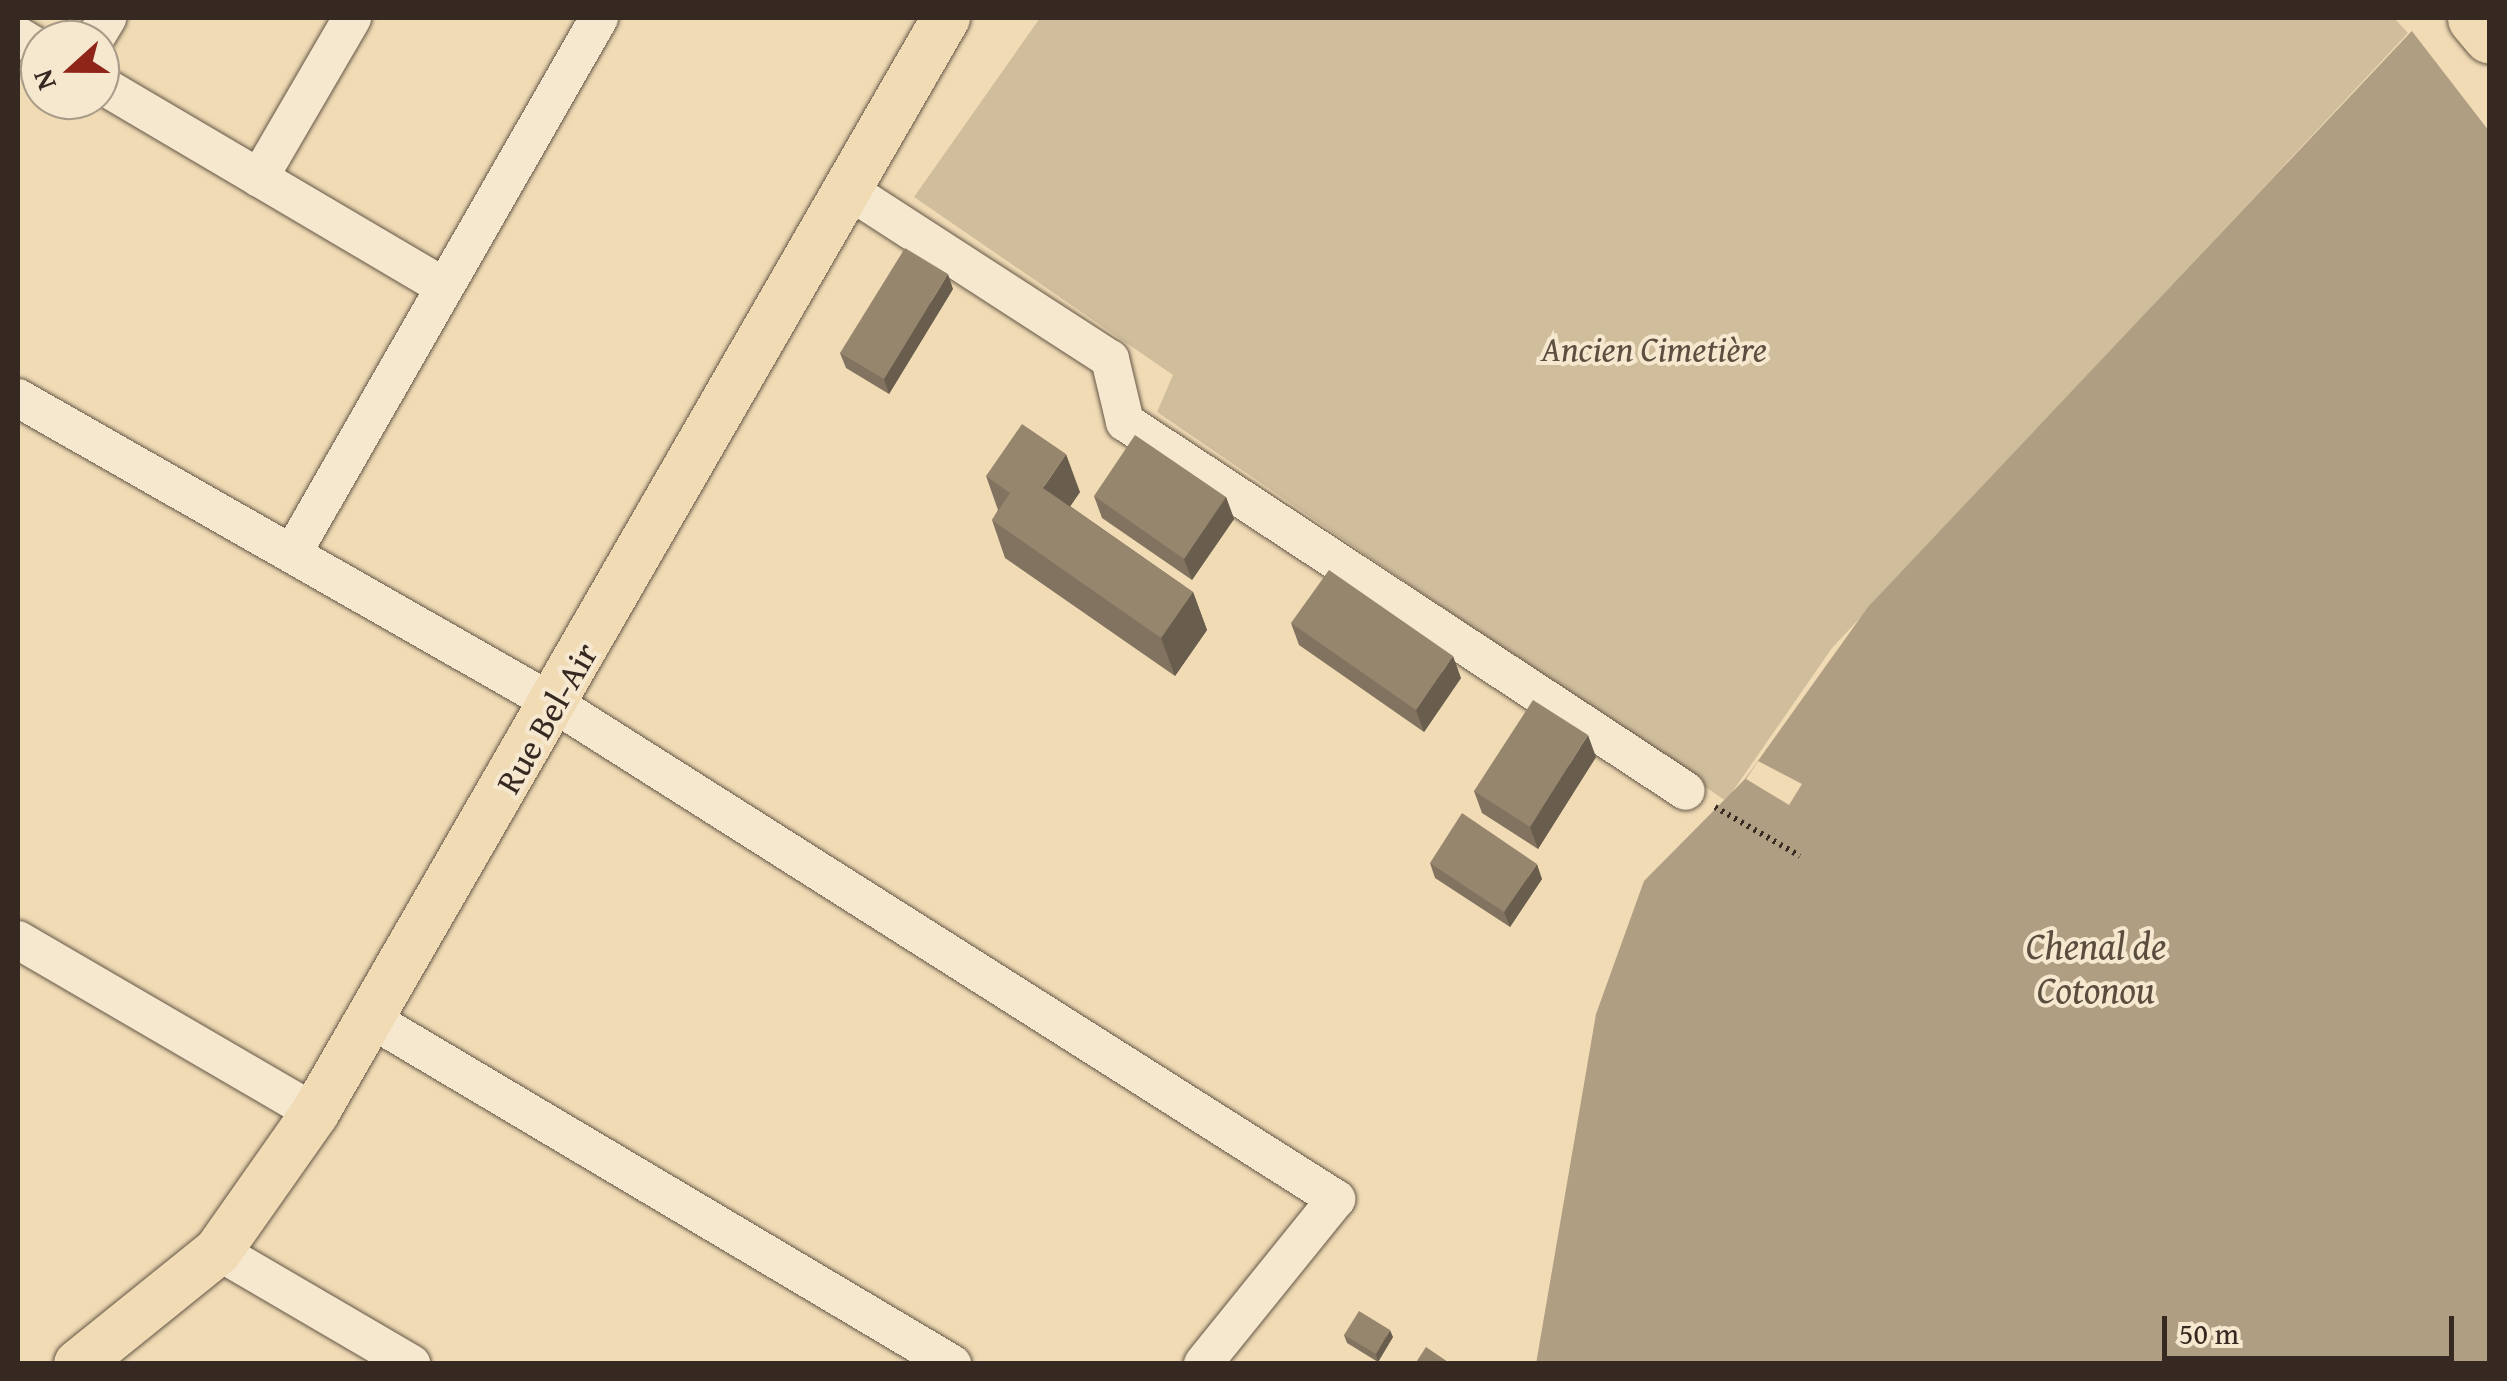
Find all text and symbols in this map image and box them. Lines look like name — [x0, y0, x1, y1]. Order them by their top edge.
north arrow — [20, 20, 120, 120]
text: N — [21, 64, 66, 96]
park label: Ancien Cimetière — [1541, 328, 1767, 370]
street label: Rue Bel-Air — [487, 635, 607, 801]
water label: Chenal de Cotonou — [2026, 923, 2166, 1012]
scale bar — [2167, 1296, 2460, 1358]
text: 50 m — [2179, 1311, 2239, 1355]

